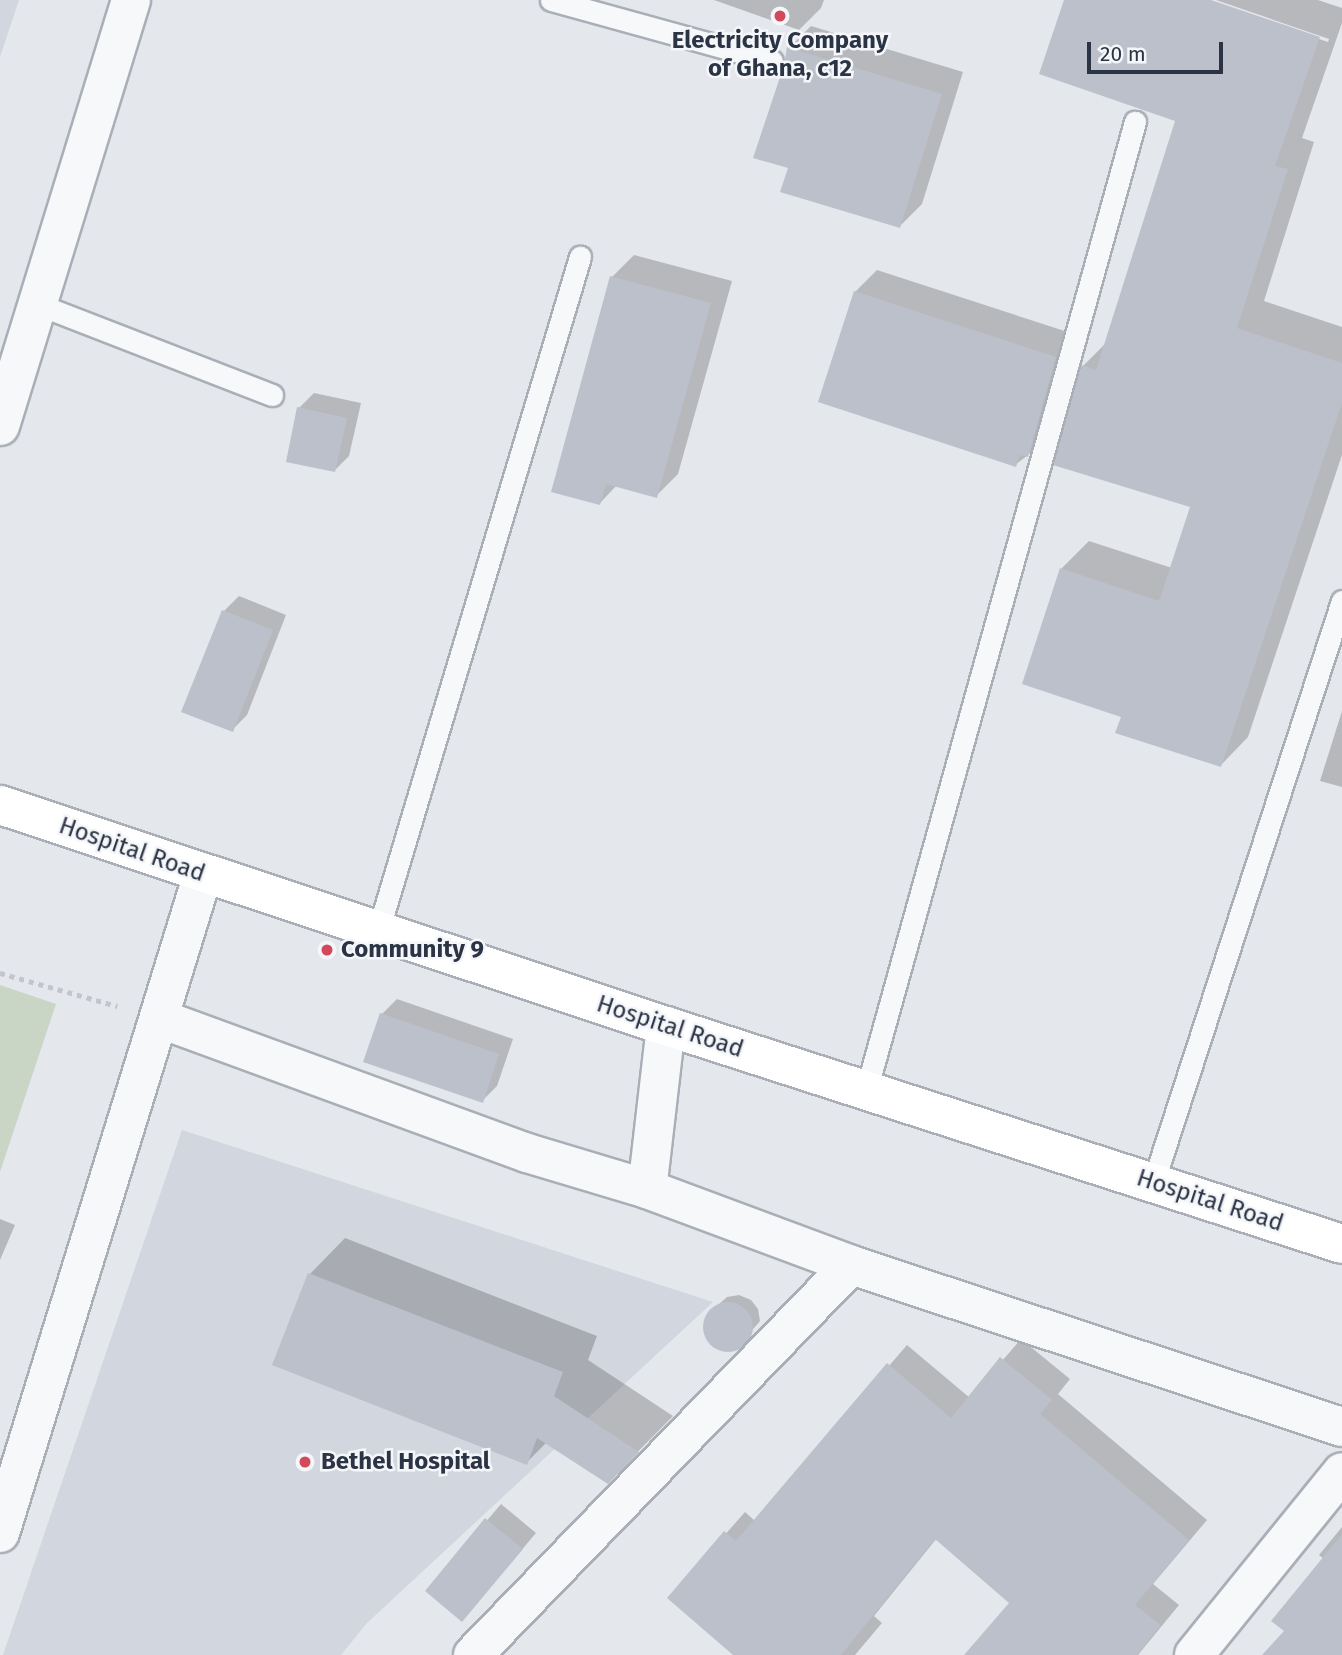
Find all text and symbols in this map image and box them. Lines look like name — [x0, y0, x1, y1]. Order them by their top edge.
marker: Electricity Company of Ghana, c12 — [772, 8, 788, 24]
place label: Electricity Company of Ghana, c12 — [672, 27, 888, 83]
scale bar — [1090, 28, 1226, 72]
text: 20 m — [1100, 41, 1146, 67]
street label: Hospital Road — [55, 812, 209, 888]
place label: Community 9 — [341, 936, 484, 964]
marker: Community 9 — [319, 942, 335, 958]
street label: Hospital Road — [593, 990, 747, 1064]
street label: Hospital Road — [1133, 1164, 1287, 1238]
place label: Bethel Hospital — [321, 1448, 490, 1476]
marker: Bethel Hospital — [295, 1452, 315, 1472]

